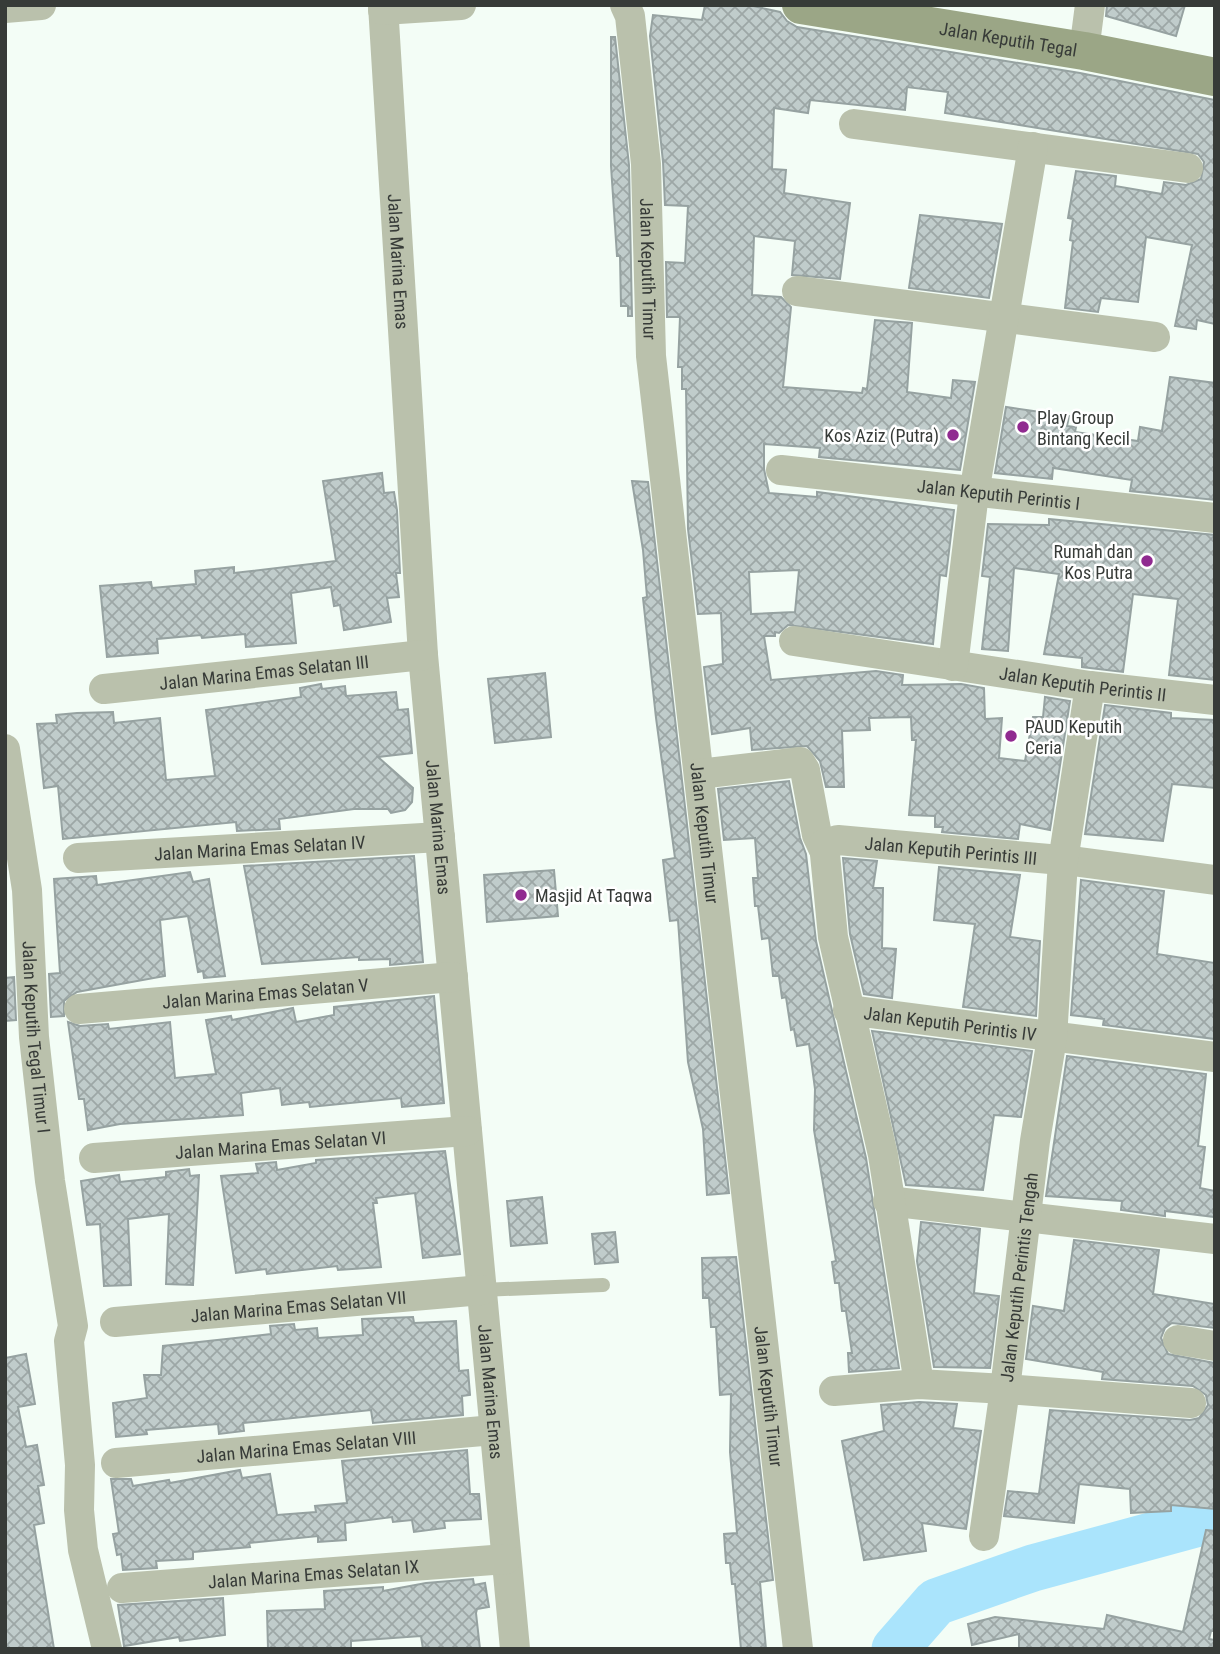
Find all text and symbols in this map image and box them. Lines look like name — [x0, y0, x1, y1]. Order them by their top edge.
street label: Jalan Keputih Tegal — [938, 17, 1079, 60]
street label: Jalan Marina Emas — [384, 193, 413, 330]
street label: Jalan Keputih Timur — [636, 198, 661, 341]
place label: Play Group Bintang Kecil — [1037, 407, 1130, 449]
marker: Play Group Bintang Kecil — [1015, 419, 1031, 435]
place label: Kos Aziz (Putra) — [824, 425, 939, 447]
marker: Kos Aziz (Putra) — [945, 427, 961, 443]
street label: Jalan Keputih Perintis I — [916, 475, 1081, 514]
place label: Rumah dan Kos Putra — [1053, 541, 1133, 583]
marker: Rumah dan Kos Putra — [1139, 553, 1155, 569]
street label: Jalan Marina Emas Selatan III — [158, 650, 370, 694]
street label: Jalan Keputih Perintis II — [998, 662, 1167, 705]
place label: PAUD Keputih Ceria — [1025, 716, 1122, 758]
marker: PAUD Keputih Ceria — [1003, 728, 1019, 744]
street label: Jalan Marina Emas — [422, 759, 456, 896]
street label: Jalan Keputih Timur — [687, 761, 724, 905]
street label: Jalan Marina Emas Selatan IV — [153, 831, 366, 864]
street label: Jalan Keputih Perintis III — [864, 832, 1038, 868]
place label: Masjid At Taqwa — [535, 885, 652, 906]
marker: Masjid At Taqwa — [513, 887, 529, 903]
street label: Jalan Keputih Tegal Timur I — [19, 940, 55, 1134]
street label: Jalan Marina Emas Selatan V — [161, 974, 369, 1012]
street label: Jalan Keputih Perintis IV — [863, 1002, 1038, 1045]
street label: Jalan Marina Emas Selatan VI — [174, 1126, 387, 1163]
street label: Jalan Keputih Perintis Tengah — [995, 1171, 1042, 1383]
street label: Jalan Marina Emas Selatan VII — [190, 1286, 407, 1326]
street label: Jalan Marina Emas — [474, 1323, 508, 1460]
street label: Jalan Keputih Timur — [751, 1325, 788, 1468]
street label: Jalan Marina Emas Selatan VIII — [195, 1426, 417, 1466]
street label: Jalan Marina Emas Selatan IX — [207, 1555, 420, 1592]

